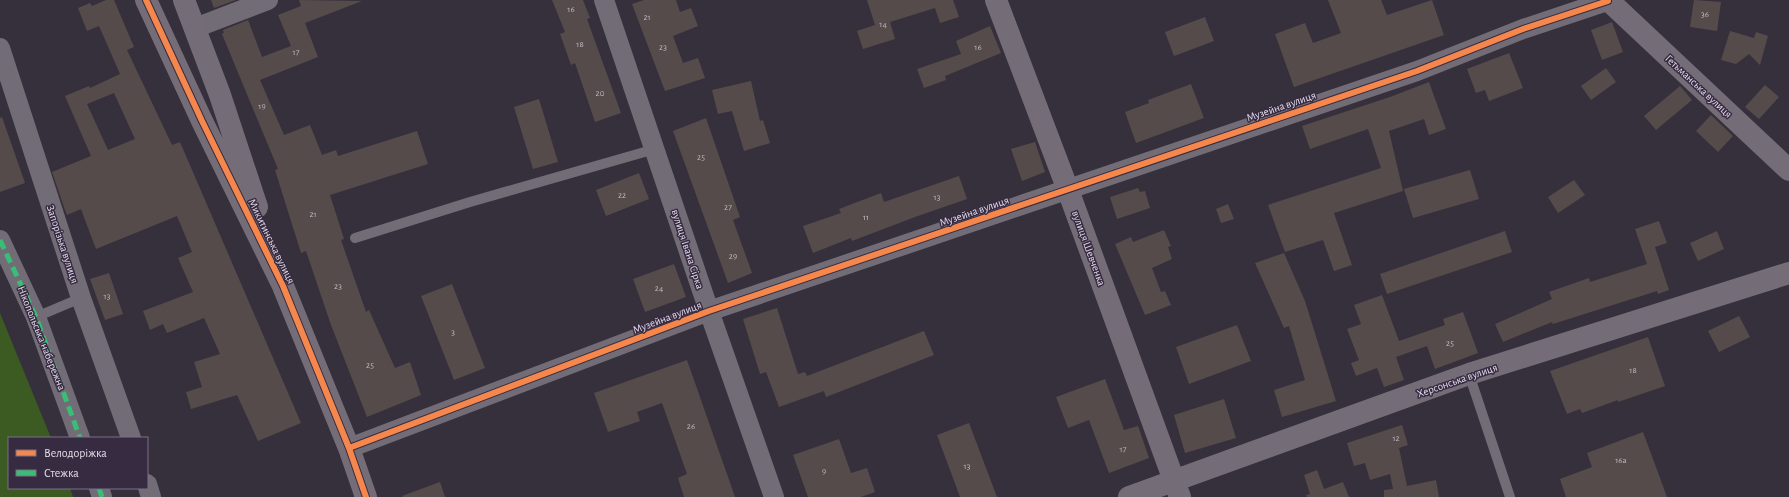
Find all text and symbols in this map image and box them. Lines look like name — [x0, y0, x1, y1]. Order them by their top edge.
house number: 16 — [567, 5, 575, 14]
house number: 36 — [1701, 10, 1709, 19]
house number: 21 — [643, 13, 651, 22]
house number: 14 — [879, 20, 887, 29]
house number: 18 — [576, 40, 584, 49]
house number: 23 — [659, 43, 667, 52]
house number: 16 — [974, 43, 982, 52]
house number: 17 — [293, 48, 300, 57]
street label: Гетьманська вулиця — [1663, 53, 1734, 120]
house number: 20 — [596, 89, 605, 98]
street label: Музейна вулиця — [1245, 89, 1317, 124]
house number: 19 — [258, 102, 266, 111]
house number: 25 — [697, 153, 705, 162]
house number: 22 — [618, 191, 626, 200]
house number: 13 — [934, 193, 941, 202]
street label: Музейна вулиця — [938, 194, 1010, 229]
street label: Микитинська вулиця — [246, 197, 297, 285]
house number: 27 — [724, 203, 732, 212]
street label: Запорізька вулиця — [45, 204, 80, 285]
street label: вулиця Івана Сірка — [669, 208, 706, 290]
street label: вулиця Шевченка — [1070, 209, 1107, 287]
house number: 21 — [309, 210, 317, 219]
house number: 11 — [863, 213, 869, 222]
house number: 29 — [729, 252, 737, 261]
house number: 23 — [334, 282, 342, 291]
street label: Нікопольська набережна — [16, 284, 68, 392]
house number: 24 — [655, 284, 664, 293]
house number: 13 — [104, 292, 111, 301]
street label: Музейна вулиця — [631, 299, 703, 336]
house number: 3 — [451, 328, 455, 337]
house number: 25 — [1446, 339, 1454, 348]
house number: 25 — [366, 361, 374, 370]
street label: Херсонська вулиця — [1416, 362, 1499, 399]
house number: 18 — [1629, 366, 1637, 375]
house number: 26 — [687, 422, 695, 431]
house number: 12 — [1392, 434, 1400, 443]
legend — [8, 437, 148, 489]
house number: 17 — [1120, 445, 1127, 454]
text: Велодоріжка — [44, 447, 107, 459]
house number: 16а — [1615, 456, 1627, 465]
house number: 13 — [964, 462, 971, 471]
text: Стежка — [44, 467, 79, 479]
house number: 9 — [822, 467, 826, 476]

